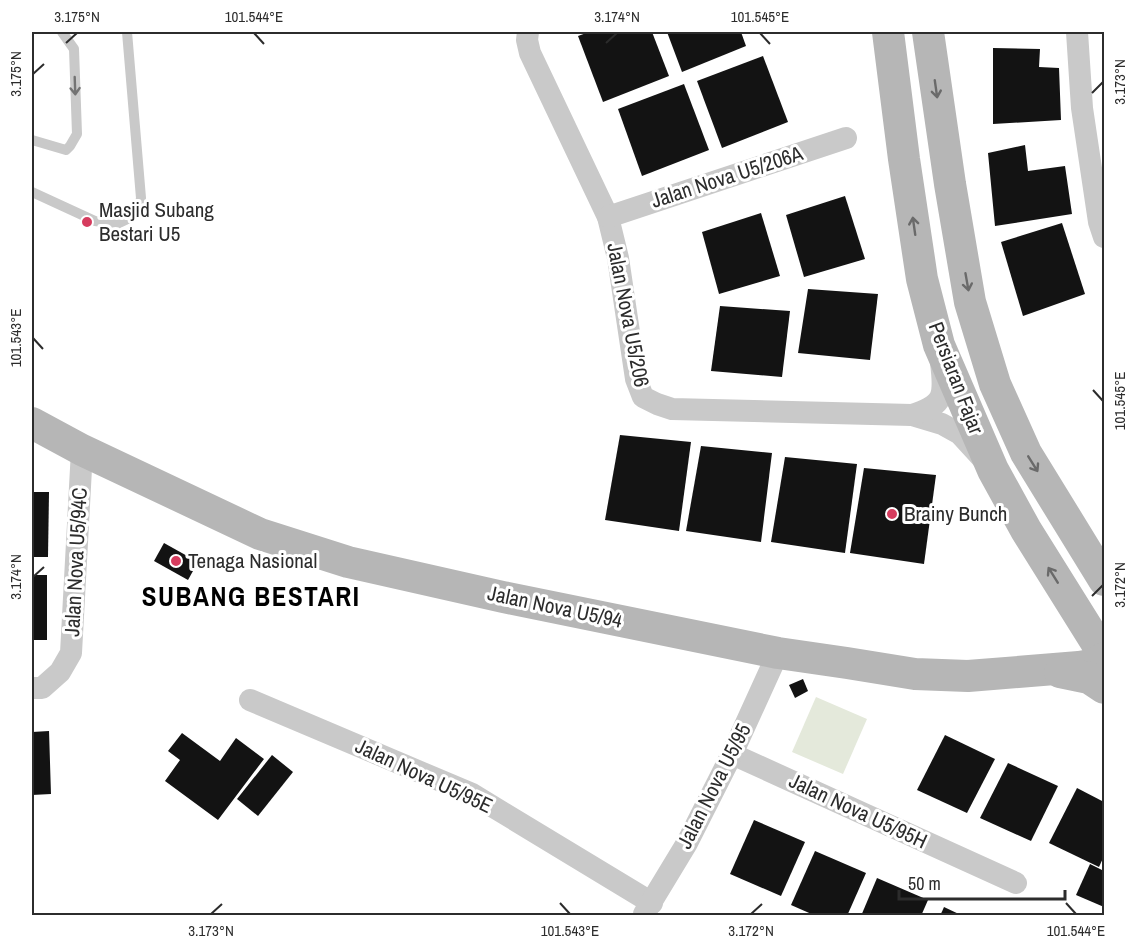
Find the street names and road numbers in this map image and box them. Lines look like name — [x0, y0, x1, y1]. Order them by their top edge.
street label: Jalan Nova U5/206A — [647, 138, 807, 215]
street label: Jalan Nova U5/206 — [600, 240, 657, 390]
street label: Persiaran Fajar — [922, 318, 991, 438]
street label: Jalan Nova U5/94C — [57, 487, 94, 637]
street label: Jalan Nova U5/94 — [485, 578, 625, 635]
street label: Jalan Nova U5/95 — [670, 718, 758, 853]
street label: Jalan Nova U5/95E — [351, 731, 498, 820]
street label: Jalan Nova U5/95H — [784, 766, 932, 855]

